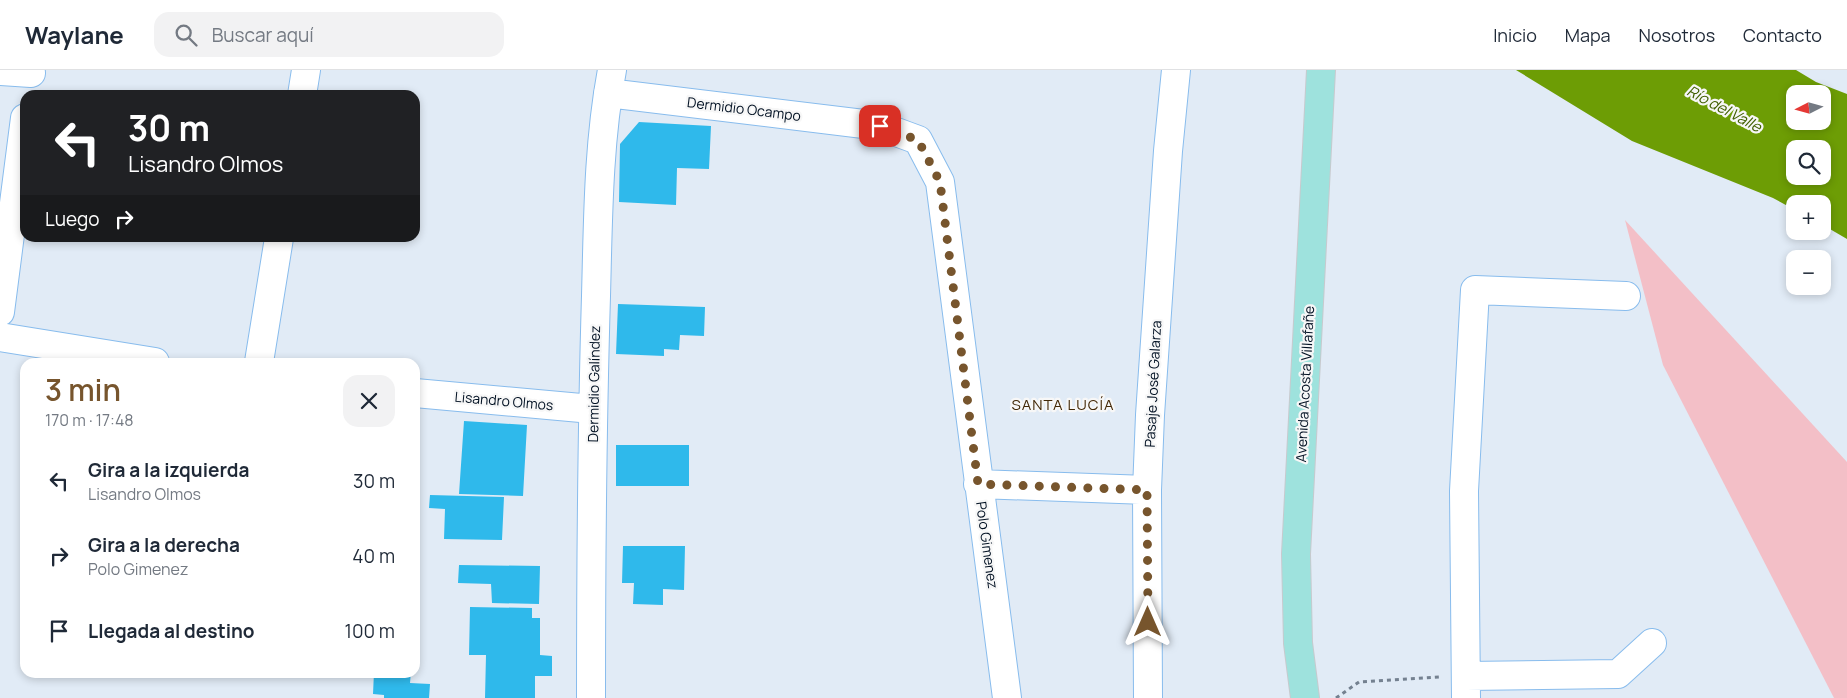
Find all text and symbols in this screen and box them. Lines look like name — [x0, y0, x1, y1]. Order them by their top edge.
search box — [154, 12, 504, 57]
text: Waylane — [25, 18, 124, 51]
icon: search — [172, 21, 200, 49]
text: Buscar aquí — [212, 22, 314, 48]
text: Inicio — [1493, 23, 1537, 47]
text: Mapa — [1565, 23, 1611, 47]
text: Nosotros — [1639, 23, 1715, 47]
text: Contacto — [1743, 23, 1822, 47]
water label: Río del Valle — [1683, 80, 1766, 138]
north arrow — [1786, 85, 1831, 130]
map controls — [1786, 85, 1831, 295]
street label: Dermidio Ocampo — [686, 92, 802, 125]
text: 30 m — [128, 104, 210, 152]
pin — [859, 105, 901, 147]
icon: left — [45, 110, 110, 175]
icon: arrive — [866, 112, 894, 140]
button: search — [1786, 140, 1831, 185]
text: Lisandro Olmos — [128, 149, 283, 179]
button: + — [1786, 195, 1831, 240]
icon: right — [110, 205, 138, 233]
text: Luego — [45, 206, 100, 232]
button: − — [1786, 250, 1831, 295]
street label: Avenida Acosta Villafañe — [1291, 305, 1318, 463]
street label: Pasaje José Galarza — [1140, 320, 1165, 448]
street label: Dermidio Galíndez — [583, 325, 604, 443]
text: 3 min — [45, 369, 121, 410]
button: close — [343, 375, 395, 427]
street label: Lisandro Olmos — [454, 387, 554, 414]
district label: SANTA LUCÍA — [1011, 394, 1115, 415]
text: 170 m · 17:48 — [45, 409, 134, 431]
text: Gira a la izquierda — [88, 457, 249, 483]
icon: left — [45, 467, 73, 495]
text: 30 m — [353, 468, 395, 494]
text: Lisandro Olmos — [88, 483, 201, 505]
street label: Polo Gimenez — [972, 500, 1003, 590]
text: Gira a la derecha — [88, 532, 240, 558]
icon: right — [45, 542, 73, 570]
text: 40 m — [352, 543, 395, 569]
text: Polo Gimenez — [88, 558, 188, 580]
position arrow — [1121, 595, 1173, 647]
icon: arrive — [45, 617, 73, 645]
text: Llegada al destino — [88, 618, 255, 644]
text: 100 m — [344, 618, 395, 644]

